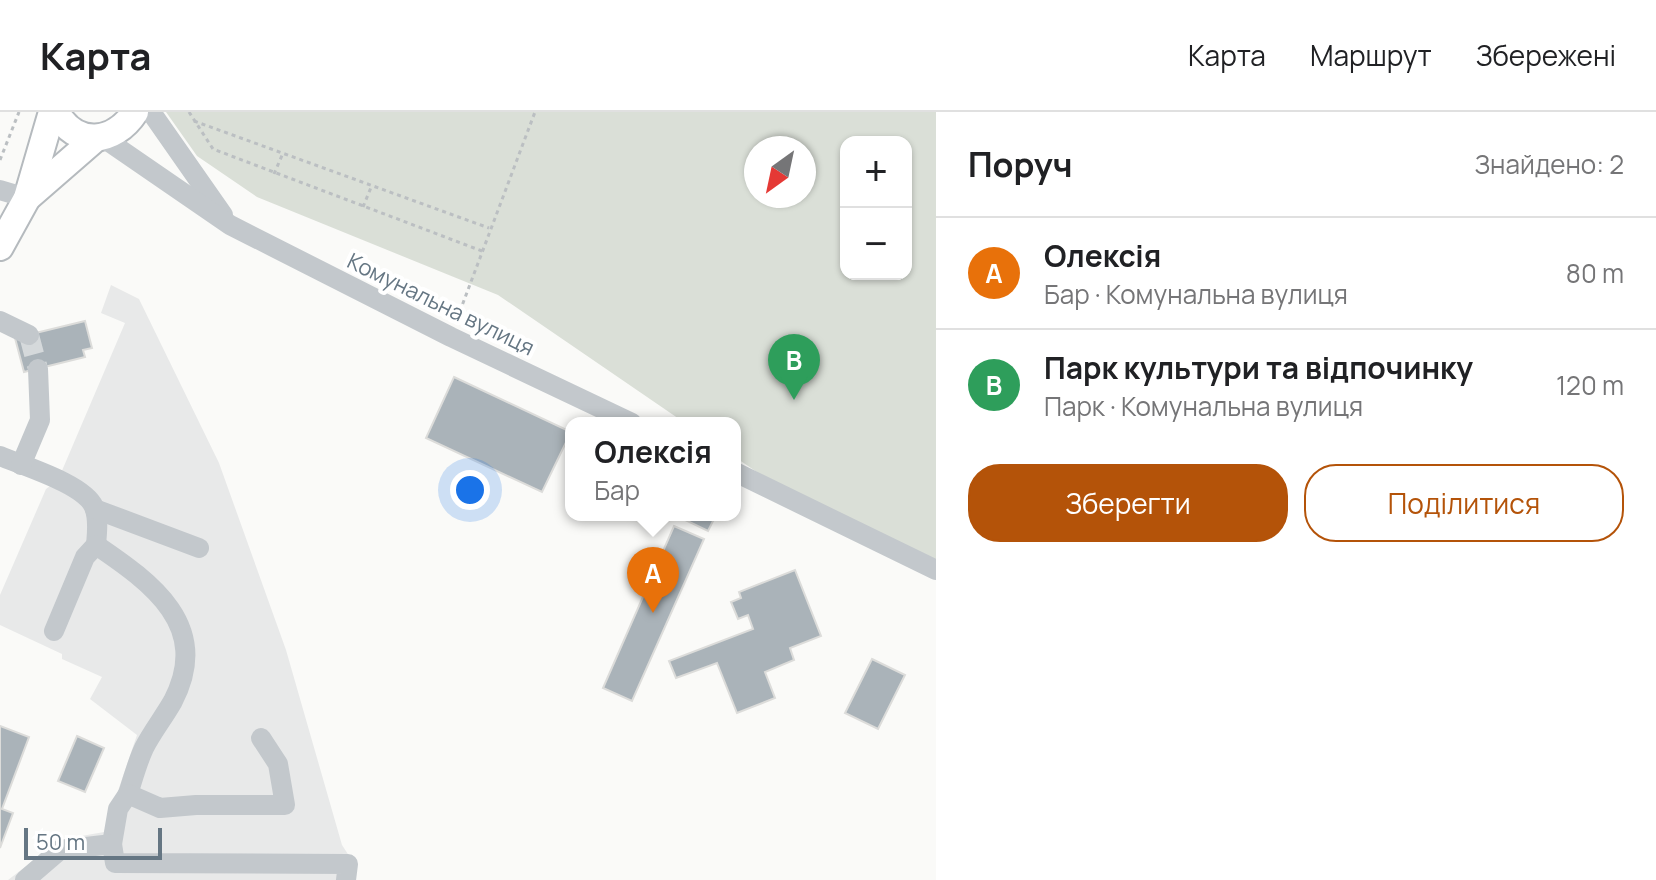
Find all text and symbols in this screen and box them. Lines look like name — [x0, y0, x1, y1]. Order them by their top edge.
text: Карта — [40, 29, 152, 81]
text: Карта — [1188, 36, 1266, 74]
text: Маршрут — [1310, 36, 1432, 74]
text: Збережені — [1476, 36, 1616, 74]
north arrow — [744, 136, 816, 208]
map controls — [840, 136, 912, 280]
button: + — [840, 136, 912, 208]
text: Поруч — [968, 141, 1072, 187]
text: Знайдено: 2 — [1475, 146, 1624, 182]
button: − — [840, 208, 912, 280]
text: Олексія — [1044, 235, 1161, 276]
street label: Комунальна вулиця — [342, 246, 540, 362]
text: A — [985, 255, 1003, 291]
text: 80 m — [1566, 255, 1624, 291]
text: Бар · Комунальна вулиця — [1044, 276, 1348, 312]
pin: B — [768, 334, 820, 400]
text: Парк культури та відпочинку — [1044, 347, 1473, 388]
text: B — [986, 367, 1002, 403]
text: 120 m — [1556, 367, 1624, 403]
text: Парк · Комунальна вулиця — [1044, 388, 1363, 424]
popup — [565, 417, 741, 521]
text: Олексія — [594, 431, 712, 472]
button: Зберегти — [968, 464, 1288, 542]
button: Поділитися — [1304, 464, 1624, 542]
your location — [450, 470, 490, 510]
text: Бар — [594, 472, 640, 508]
pin: A — [627, 547, 679, 613]
scale bar — [24, 824, 162, 860]
text: 50 m — [36, 827, 85, 857]

